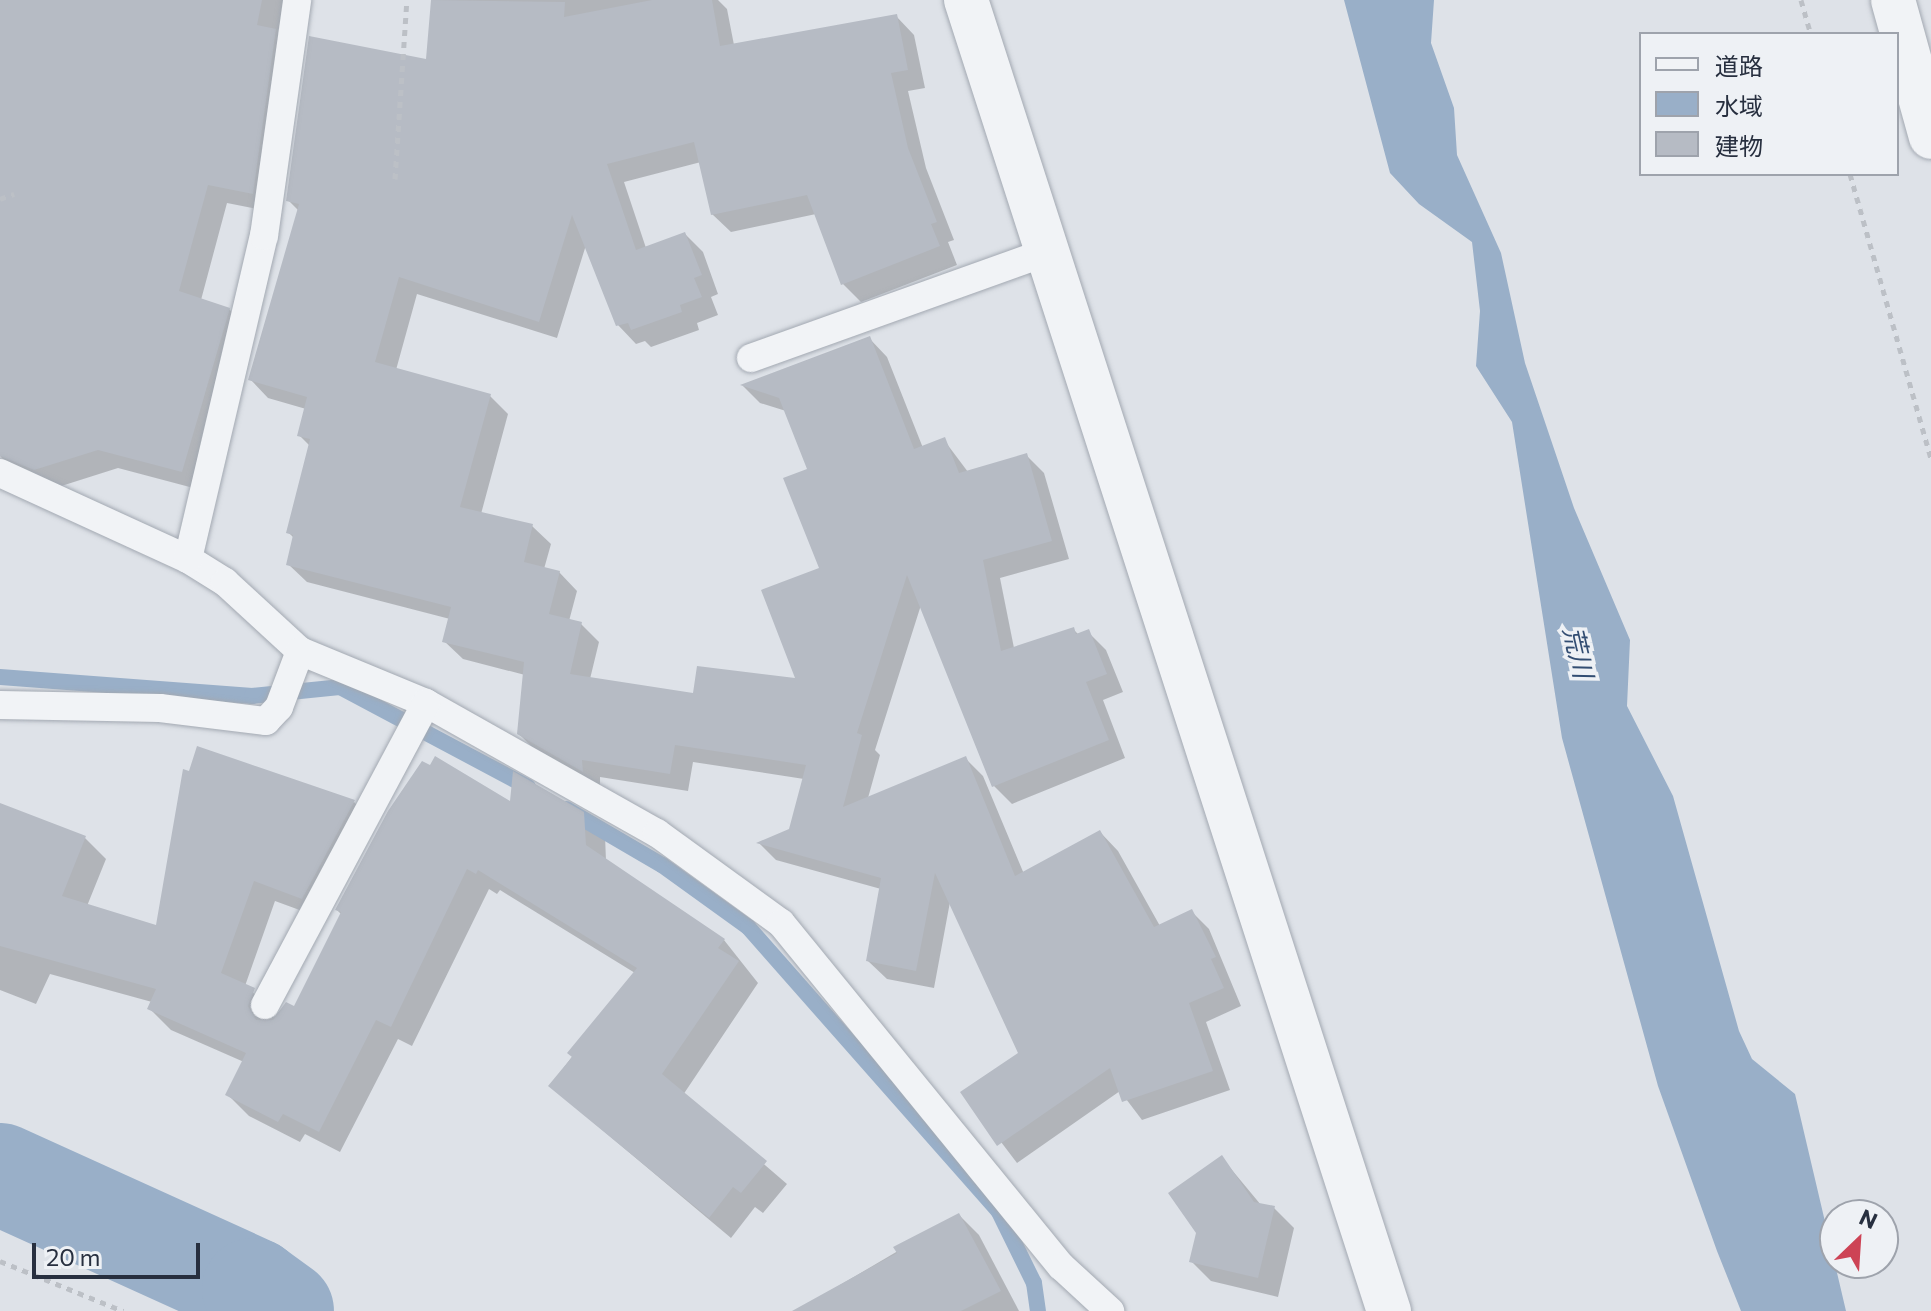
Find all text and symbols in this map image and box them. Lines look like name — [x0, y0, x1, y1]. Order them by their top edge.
legend — [1639, 32, 1899, 176]
text: 道路 — [1715, 51, 1763, 80]
text: 水域 — [1715, 91, 1763, 120]
text: 建物 — [1715, 131, 1763, 160]
water label: 荒川 — [1558, 623, 1600, 681]
north arrow — [1819, 1199, 1899, 1279]
text: N — [1855, 1203, 1882, 1234]
scale bar — [36, 1227, 204, 1277]
text: 20 m — [46, 1242, 100, 1271]

